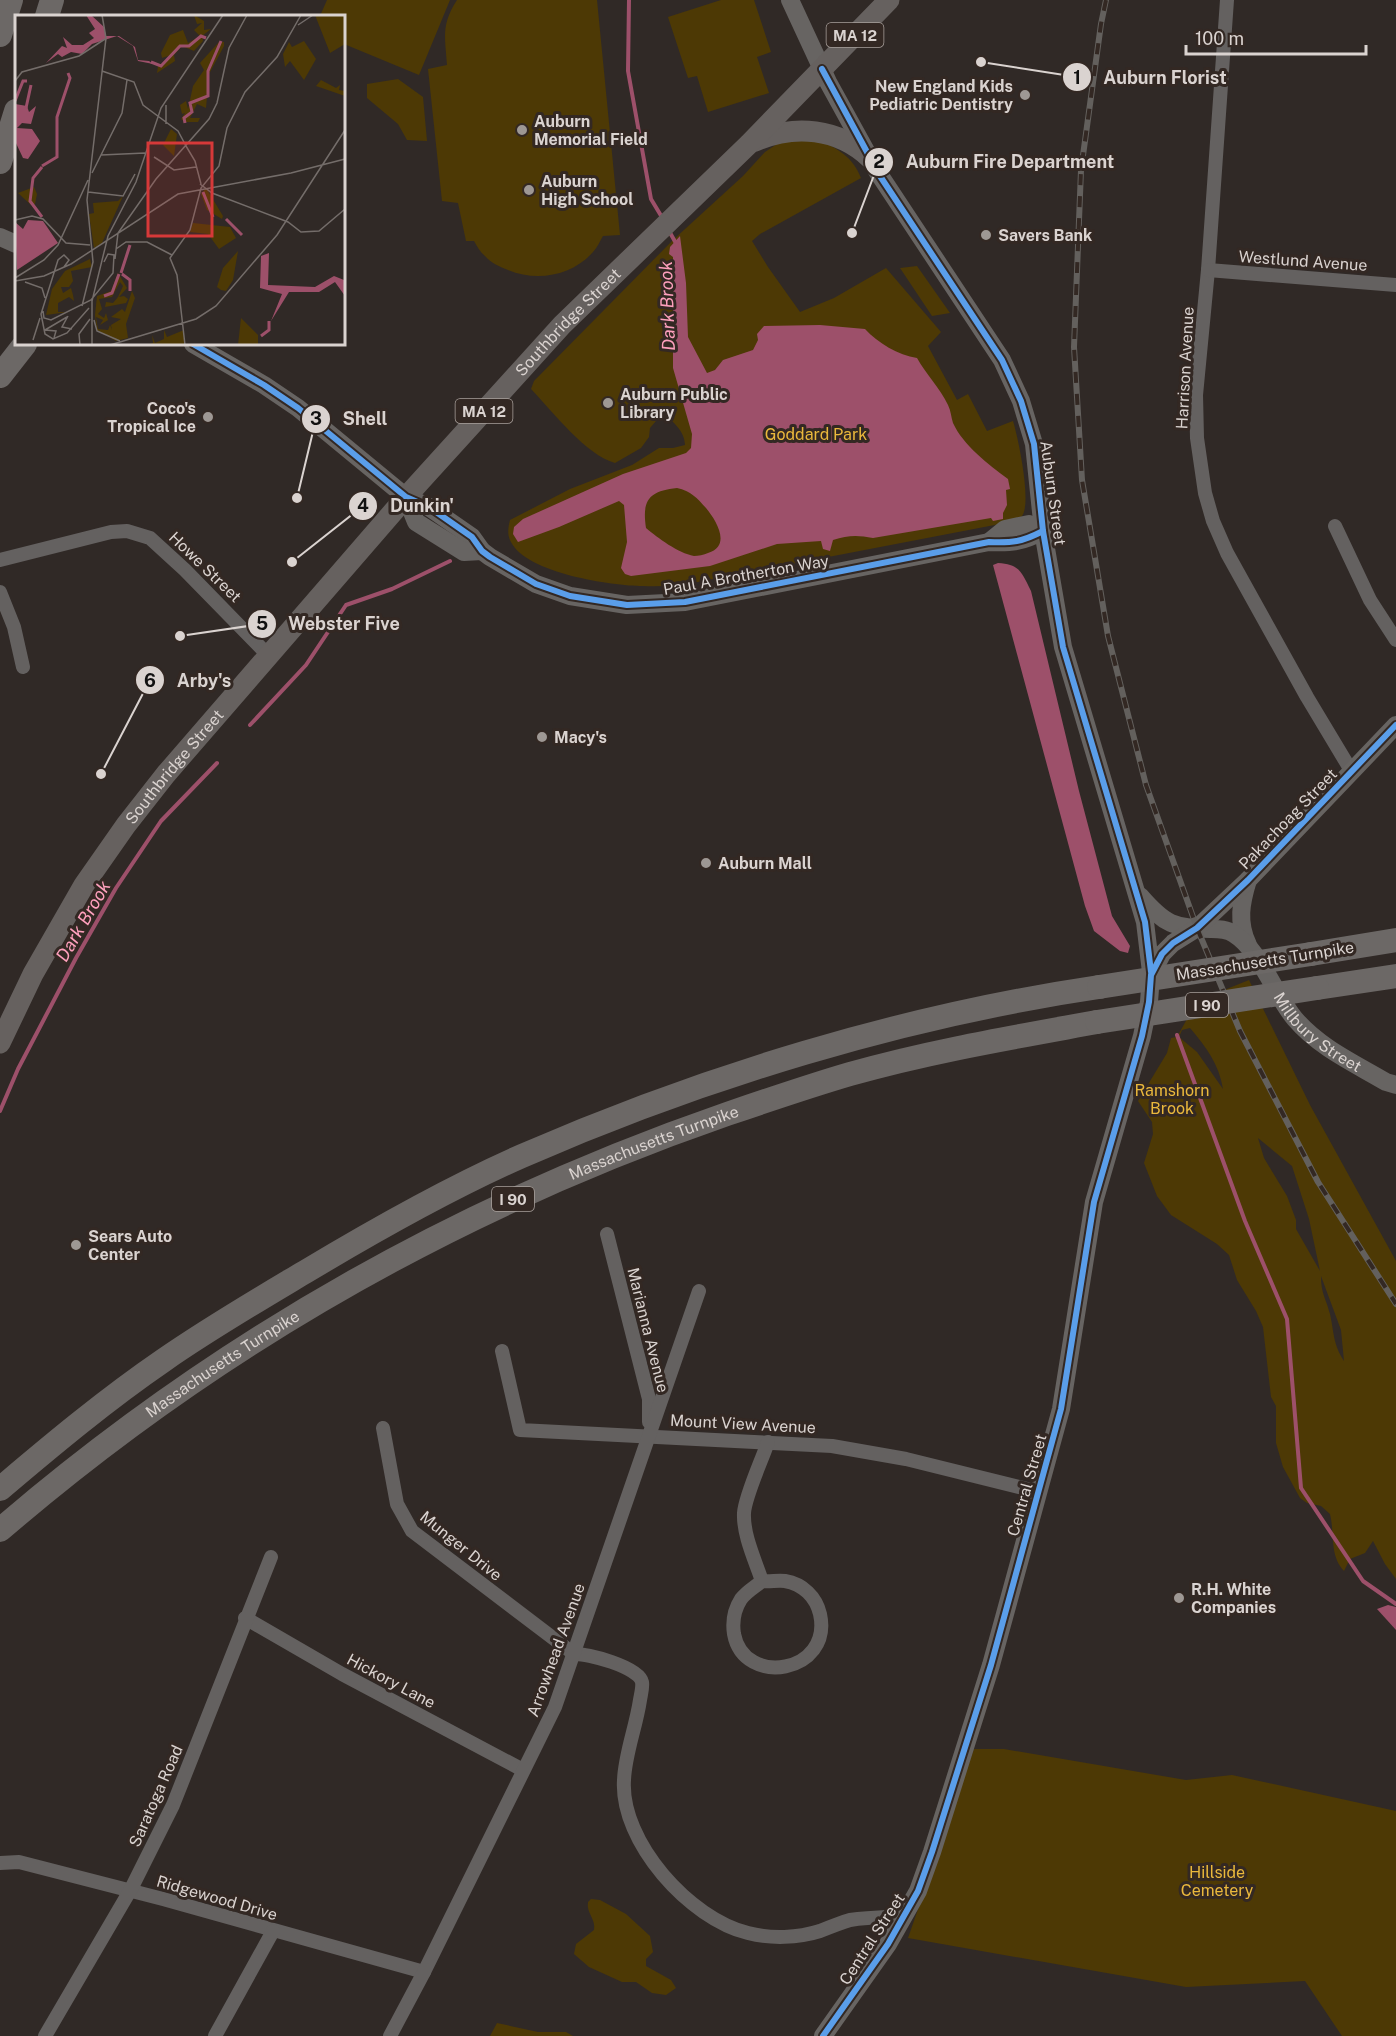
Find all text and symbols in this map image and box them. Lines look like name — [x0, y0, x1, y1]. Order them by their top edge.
inset map — [15, 15, 345, 345]
scale bar — [1186, 18, 1366, 56]
road number: MA 12 — [826, 23, 884, 47]
text: 100 m — [1195, 28, 1244, 49]
callout: Auburn Florist — [1062, 59, 1239, 95]
text: 1 — [1073, 67, 1081, 88]
text: Auburn Florist — [1103, 67, 1227, 88]
place label: New England Kids Pediatric Dentistry — [869, 77, 1013, 114]
marker: New England Kids Pediatric Dentistry — [1018, 88, 1032, 102]
place label: Auburn Memorial Field — [534, 112, 648, 149]
marker: Auburn Memorial Field — [515, 123, 529, 137]
callout: Auburn Fire Department — [864, 144, 1126, 180]
text: 2 — [873, 151, 885, 172]
text: Auburn Fire Department — [906, 151, 1114, 172]
place label: Auburn High School — [541, 172, 634, 209]
marker: Auburn High School — [522, 183, 536, 197]
place label: Savers Bank — [998, 226, 1092, 245]
marker: Savers Bank — [979, 228, 993, 242]
street label: Westlund Avenue — [1238, 247, 1368, 275]
water label: Dark Brook — [655, 260, 679, 351]
street label: Southbridge Street — [511, 264, 624, 380]
street label: Harrison Avenue — [1172, 306, 1198, 430]
place label: Auburn Public Library — [620, 385, 728, 422]
marker: Auburn Public Library — [601, 396, 615, 410]
place label: Coco's Tropical Ice — [107, 399, 196, 436]
road number: MA 12 — [456, 399, 512, 423]
callout: Shell — [301, 401, 400, 437]
text: 3 — [310, 408, 322, 429]
text: Shell — [342, 408, 388, 429]
marker: Coco's Tropical Ice — [201, 410, 215, 424]
park label: Goddard Park — [765, 425, 867, 444]
street label: Auburn Street — [1036, 439, 1070, 547]
callout: Dunkin' — [348, 488, 466, 524]
text: 4 — [357, 495, 369, 516]
text: Dunkin' — [390, 495, 454, 516]
street label: Howe Street — [165, 528, 245, 606]
street label: Paul A Brotherton Way — [662, 551, 831, 599]
callout: Webster Five — [247, 606, 412, 642]
text: 5 — [256, 613, 268, 634]
text: Webster Five — [288, 613, 400, 634]
callout: Arby's — [135, 662, 244, 698]
text: 6 — [144, 670, 156, 691]
text: Arby's — [177, 670, 231, 691]
street label: Southbridge Street — [121, 705, 227, 828]
place label: Macy's — [554, 728, 607, 747]
marker: Macy's — [535, 730, 549, 744]
street label: Pakachoag Street — [1235, 765, 1341, 873]
place label: Auburn Mall — [718, 854, 812, 873]
marker: Auburn Mall — [699, 856, 713, 870]
water label: Dark Brook — [51, 877, 115, 965]
street label: Massachusetts Turnpike — [1175, 938, 1355, 984]
street label: Millbury Street — [1270, 989, 1365, 1076]
road number: I 90 — [1186, 993, 1228, 1017]
park label: Ramshorn Brook — [1134, 1081, 1210, 1118]
street label: Massachusetts Turnpike — [566, 1101, 741, 1184]
road number: I 90 — [492, 1187, 534, 1211]
place label: Sears Auto Center — [88, 1227, 172, 1264]
marker: Sears Auto Center — [69, 1238, 83, 1252]
street label: Marianna Avenue — [623, 1266, 673, 1394]
street label: Massachusetts Turnpike — [142, 1306, 303, 1421]
street label: Mount View Avenue — [670, 1411, 816, 1437]
street label: Central Street — [1003, 1432, 1051, 1538]
street label: Munger Drive — [416, 1507, 506, 1585]
place label: R.H. White Companies — [1191, 1580, 1276, 1617]
street label: Arrowhead Avenue — [523, 1581, 589, 1719]
marker: R.H. White Companies — [1172, 1591, 1186, 1605]
street label: Hickory Lane — [344, 1650, 438, 1712]
street label: Saratoga Road — [125, 1742, 187, 1850]
park label: Hillside Cemetery — [1181, 1863, 1254, 1900]
street label: Ridgewood Drive — [154, 1872, 280, 1924]
street label: Central Street — [835, 1890, 909, 1988]

